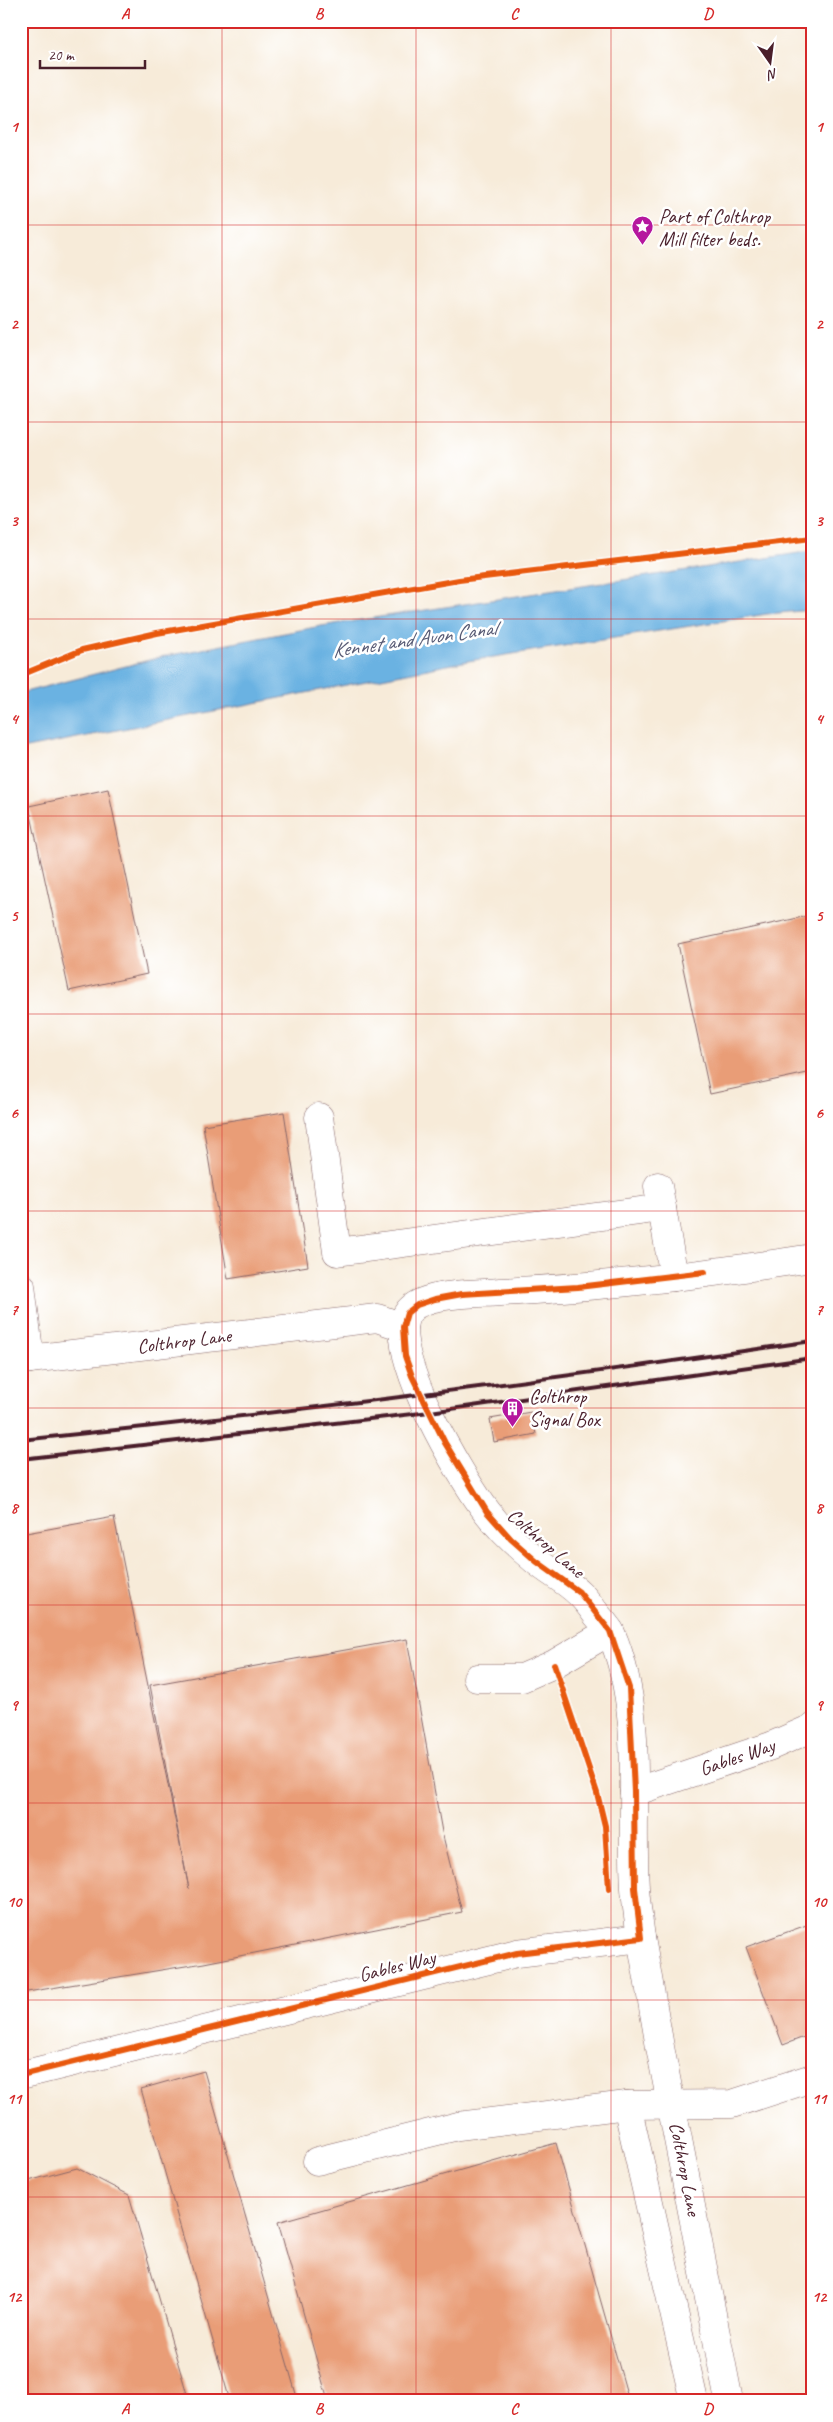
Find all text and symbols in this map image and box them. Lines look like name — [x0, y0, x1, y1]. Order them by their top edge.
text: A — [121, 4, 131, 24]
text: B — [315, 4, 325, 24]
text: C — [510, 4, 520, 24]
text: D — [703, 4, 714, 24]
scale bar — [40, 38, 145, 70]
north arrow — [746, 38, 796, 88]
text: 20 m — [48, 46, 75, 65]
text: N — [765, 65, 779, 84]
text: 1 — [10, 117, 19, 137]
text: 1 — [815, 117, 824, 137]
place label: Part of Colthrop Mill filter beds. — [659, 204, 771, 252]
place icon: Part of Colthrop Mill filter beds. — [631, 215, 655, 246]
text: 2 — [10, 314, 19, 334]
text: 2 — [815, 314, 824, 334]
text: 3 — [10, 511, 19, 531]
text: 3 — [815, 511, 824, 531]
water label: Kennet and Avon Canal — [331, 614, 504, 663]
text: 4 — [10, 709, 19, 729]
text: 4 — [815, 709, 824, 729]
text: 5 — [11, 906, 20, 926]
text: 5 — [816, 906, 825, 926]
text: 6 — [10, 1103, 19, 1123]
text: 6 — [815, 1103, 824, 1123]
text: 7 — [10, 1300, 19, 1320]
text: 7 — [815, 1300, 824, 1320]
street label: Colthrop Lane — [136, 1323, 234, 1359]
place label: Colthrop Signal Box — [529, 1384, 602, 1432]
building icon: Colthrop Signal Box — [501, 1396, 525, 1427]
text: 8 — [10, 1498, 19, 1518]
text: 8 — [815, 1498, 824, 1518]
street label: Colthrop Lane — [502, 1503, 591, 1584]
text: 9 — [10, 1695, 19, 1715]
text: 9 — [815, 1695, 824, 1715]
street label: Gables Way — [696, 1732, 780, 1782]
text: 10 — [7, 1892, 23, 1912]
text: 10 — [812, 1892, 828, 1912]
street label: Gables Way — [356, 1944, 440, 1988]
text: 11 — [7, 2089, 23, 2109]
text: 11 — [812, 2089, 828, 2109]
street label: Colthrop Lane — [664, 2120, 707, 2219]
text: 12 — [7, 2287, 23, 2307]
text: 12 — [812, 2287, 828, 2307]
text: A — [121, 2399, 131, 2419]
text: B — [315, 2399, 325, 2419]
text: C — [510, 2399, 520, 2419]
text: D — [703, 2399, 714, 2419]

